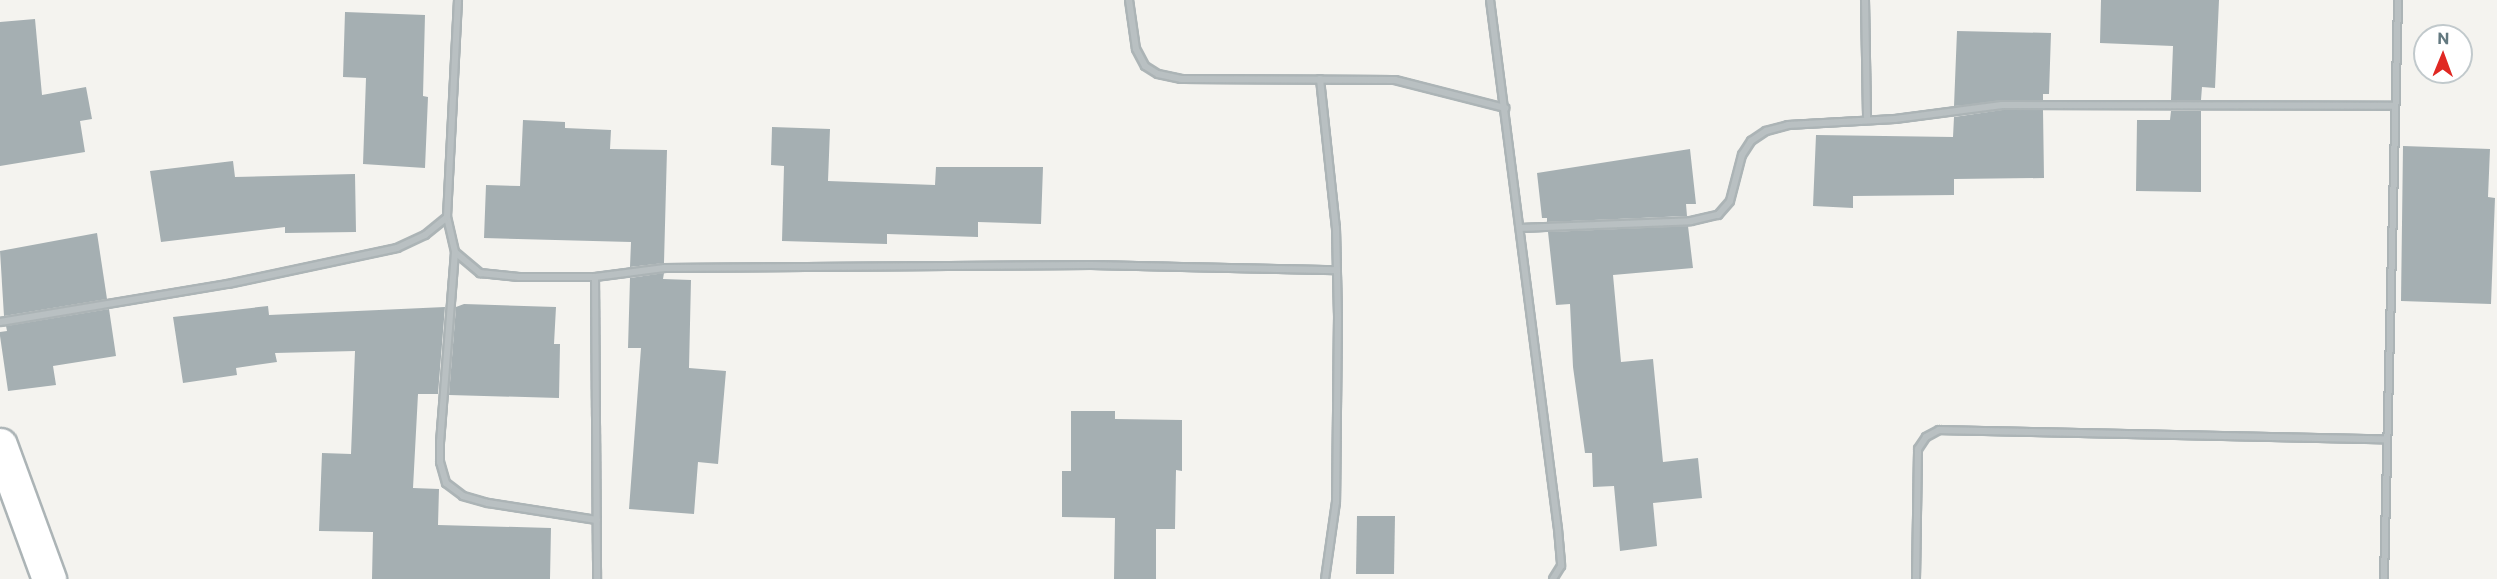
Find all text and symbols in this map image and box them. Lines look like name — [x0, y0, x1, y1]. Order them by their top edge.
north arrow — [2413, 24, 2473, 84]
text: N — [2437, 28, 2449, 47]

